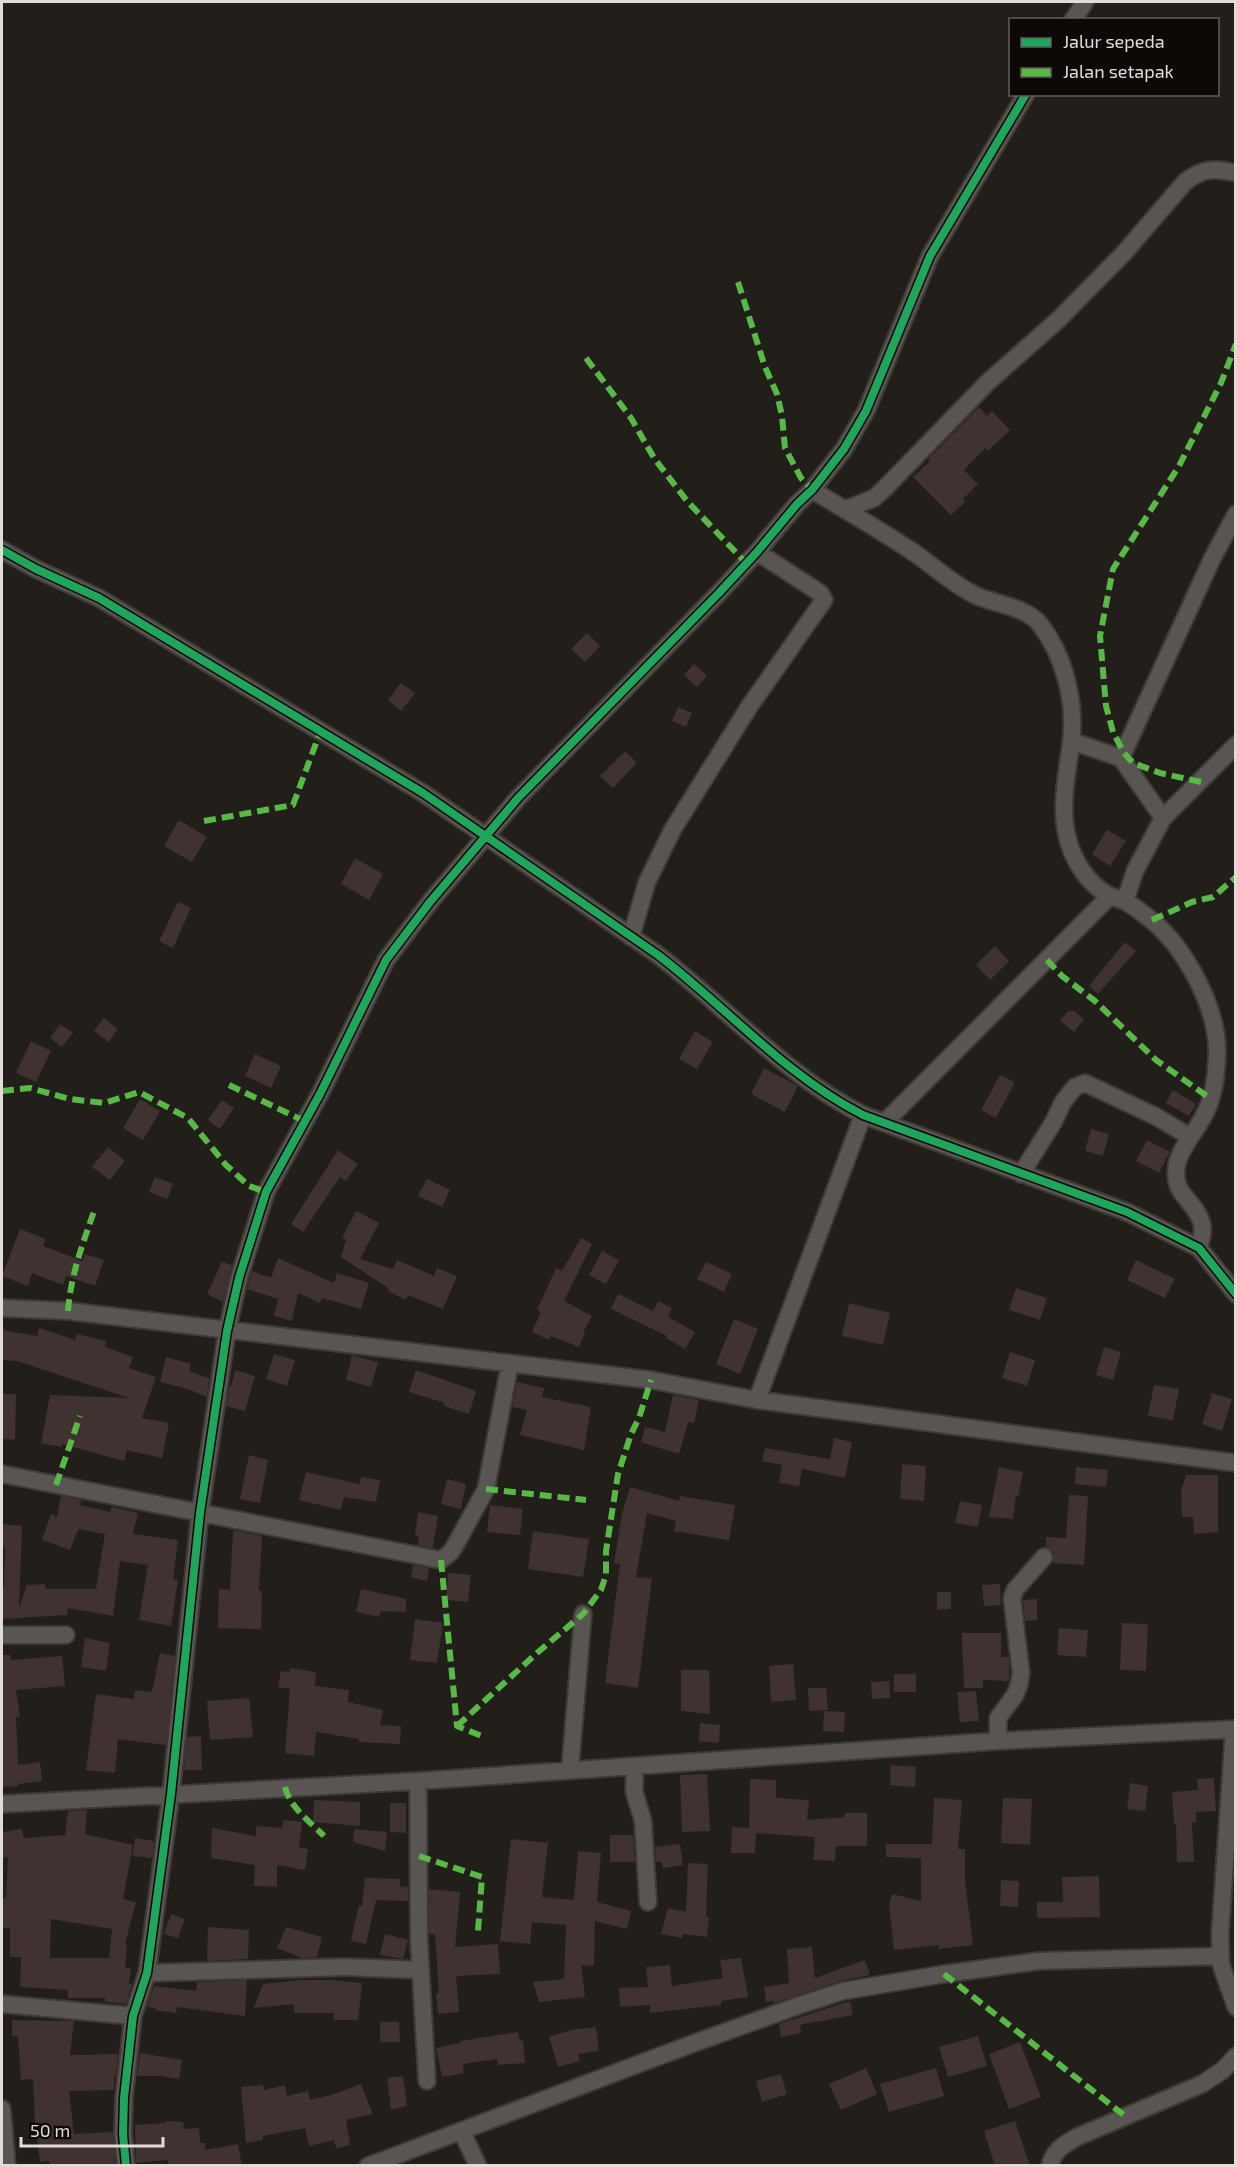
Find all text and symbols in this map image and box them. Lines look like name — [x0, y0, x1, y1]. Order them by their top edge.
legend — [1009, 18, 1219, 96]
text: Jalur sepeda — [1063, 30, 1165, 52]
text: Jalan setapak — [1063, 60, 1174, 82]
scale bar — [21, 2110, 164, 2148]
text: 50 m — [30, 2119, 70, 2141]

